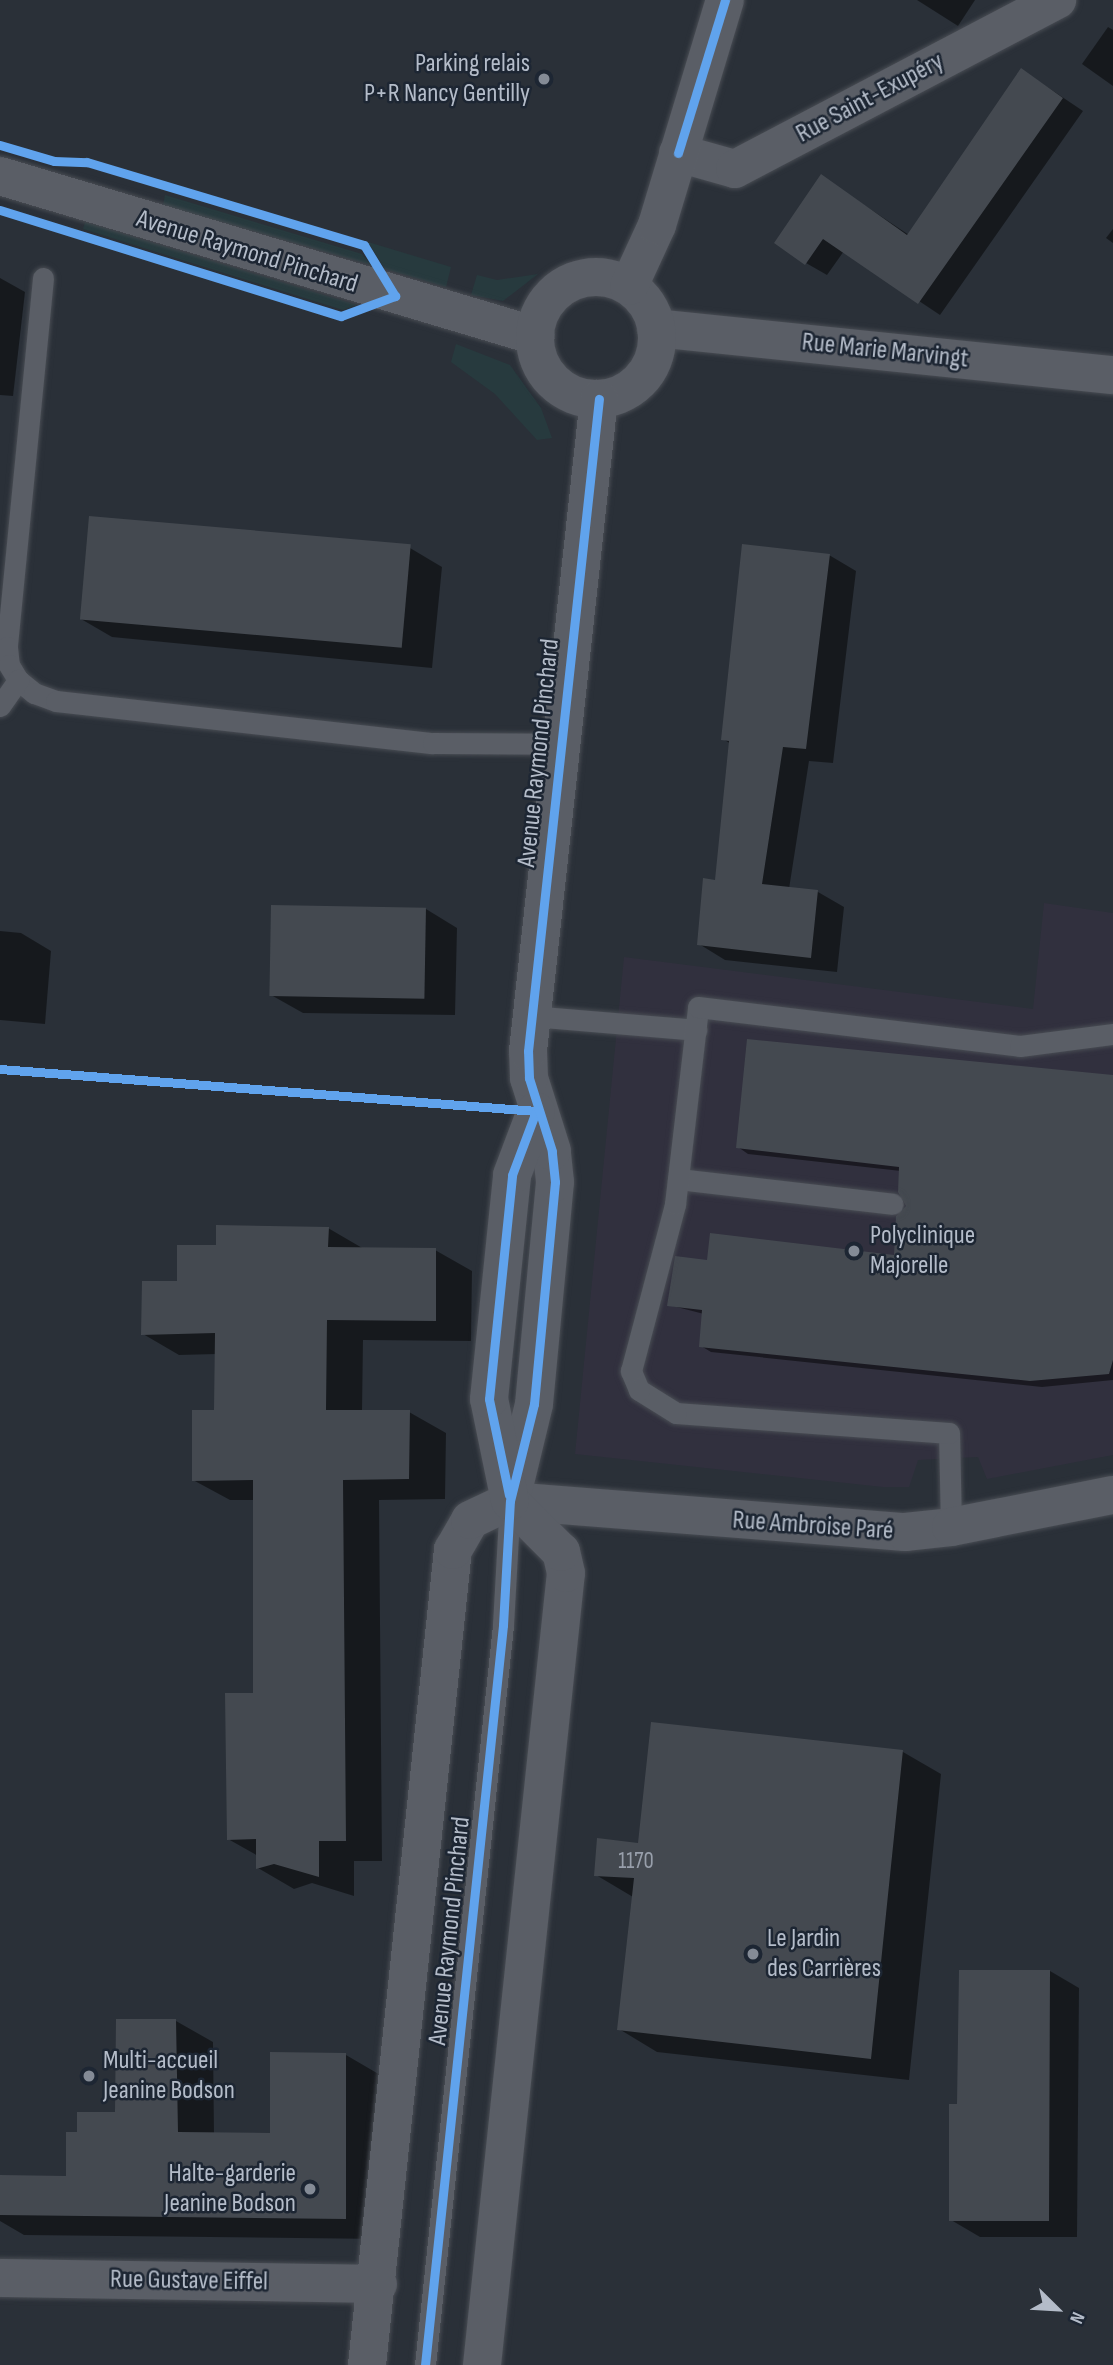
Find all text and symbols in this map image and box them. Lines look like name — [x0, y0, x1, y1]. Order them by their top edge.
street label: Rue Saint-Exupéry — [791, 46, 949, 150]
place label: Parking relais P+R Nancy Gentilly — [364, 48, 530, 110]
marker: Parking relais P+R Nancy Gentilly — [536, 71, 552, 87]
street label: Avenue Raymond Pinchard — [133, 204, 361, 300]
street label: Rue Marie Marvingt — [800, 327, 970, 375]
street label: Avenue Raymond Pinchard — [512, 637, 566, 869]
place label: Polyclinique Majorelle — [870, 1220, 975, 1282]
marker: Polyclinique Majorelle — [844, 1241, 864, 1261]
street label: Rue Ambroise Paré — [731, 1505, 895, 1547]
street label: Avenue Raymond Pinchard — [423, 1815, 477, 2047]
house number: 1170 — [618, 1847, 654, 1875]
place label: Le Jardin des Carrières — [767, 1923, 881, 1984]
marker: Le Jardin des Carrières — [745, 1946, 761, 1962]
place label: Multi-accueil Jeanine Bodson — [103, 2045, 235, 2106]
marker: Multi-accueil Jeanine Bodson — [81, 2068, 97, 2084]
place label: Halte-garderie Jeanine Bodson — [164, 2158, 296, 2220]
marker: Halte-garderie Jeanine Bodson — [302, 2181, 318, 2197]
street label: Rue Gustave Eiffel — [110, 2264, 268, 2298]
north arrow — [1022, 2274, 1092, 2344]
text: N — [1064, 2308, 1089, 2327]

